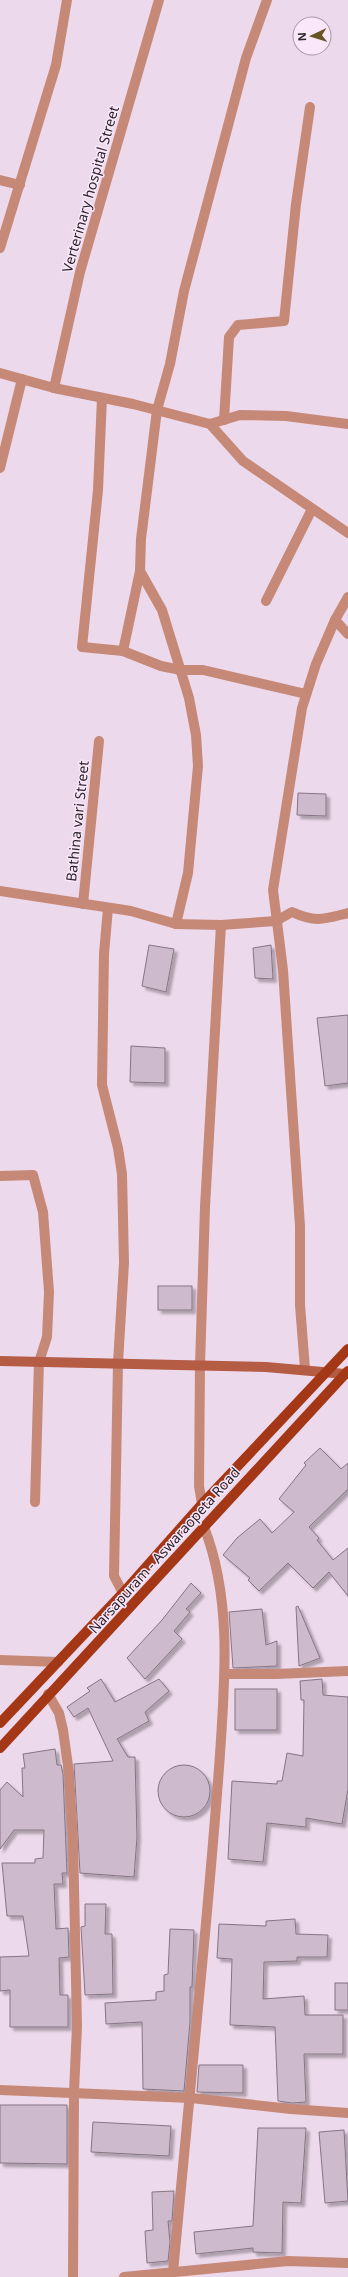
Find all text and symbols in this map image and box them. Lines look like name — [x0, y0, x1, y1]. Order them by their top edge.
north arrow — [292, 16, 332, 56]
text: N — [294, 32, 309, 42]
street label: Verterinary hospital Street — [57, 103, 123, 275]
street label: Bathina vari Street — [61, 760, 93, 882]
street label: Narsapuram - Aswaraopeta Road — [84, 1463, 244, 1637]

